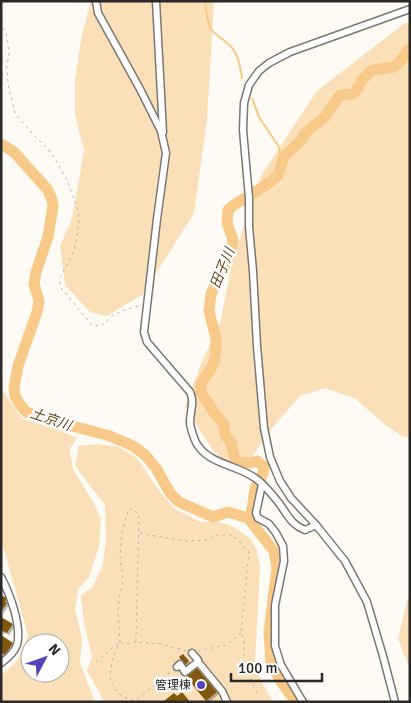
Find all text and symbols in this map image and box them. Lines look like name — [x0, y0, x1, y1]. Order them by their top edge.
water label: 田子川 — [207, 244, 239, 291]
water label: 土京川 — [28, 405, 75, 435]
north arrow — [20, 633, 70, 683]
text: N — [45, 641, 64, 659]
scale bar — [231, 650, 322, 682]
text: 100 m — [238, 659, 278, 677]
place label: 管理棟 — [155, 678, 191, 693]
marker: 管理棟 — [195, 679, 207, 691]

